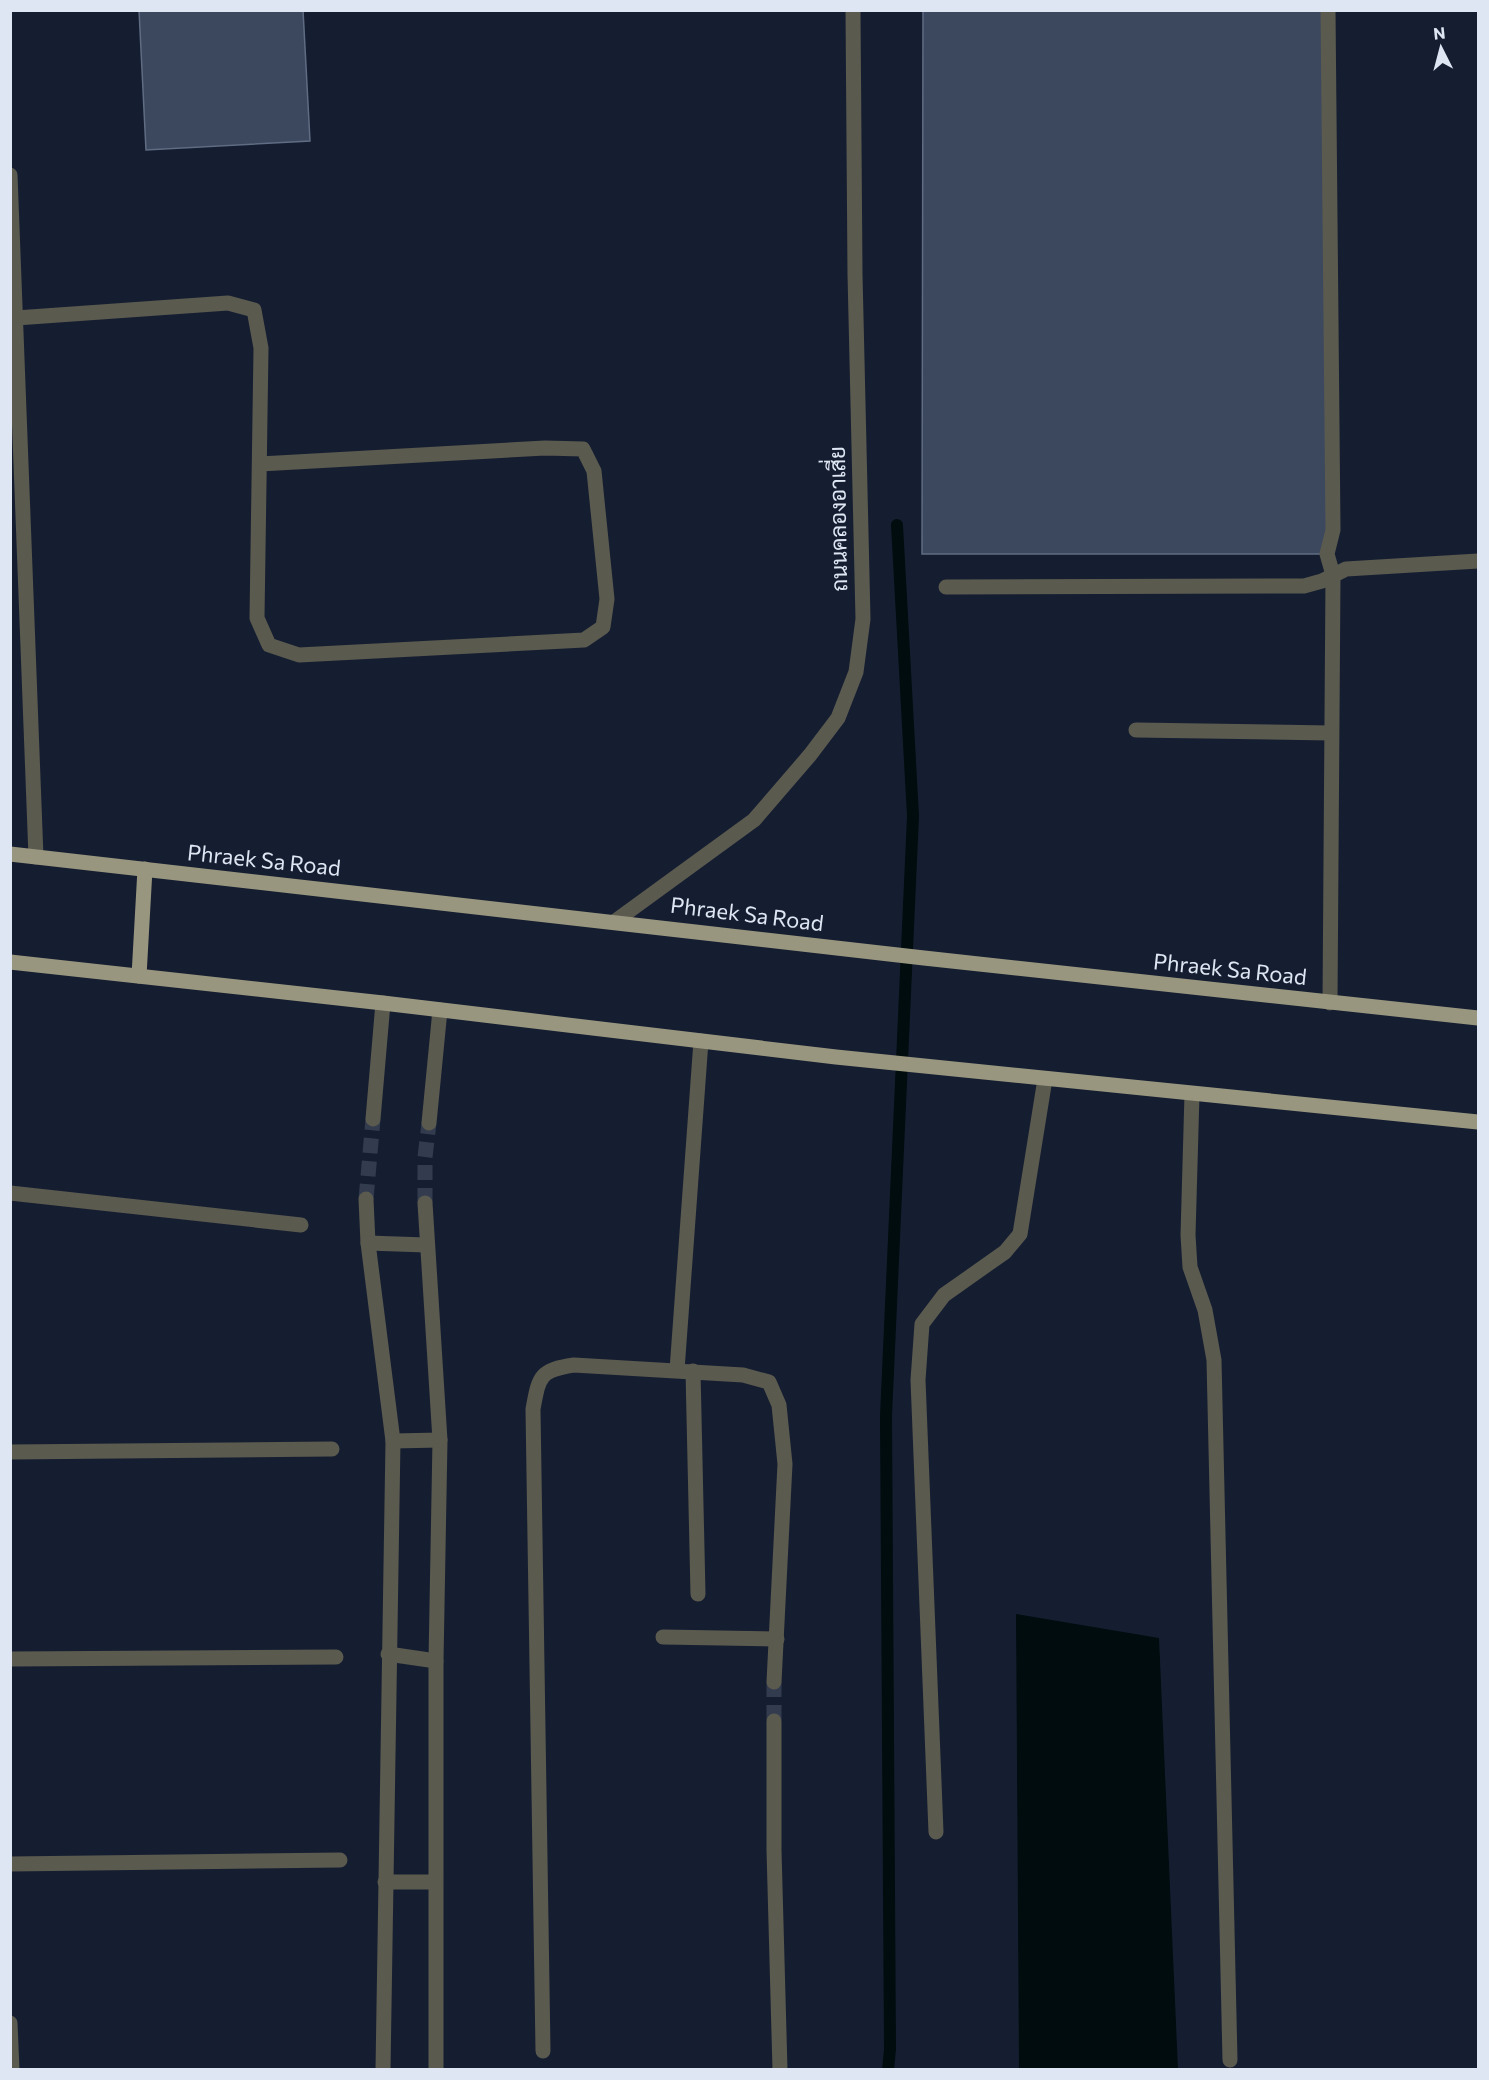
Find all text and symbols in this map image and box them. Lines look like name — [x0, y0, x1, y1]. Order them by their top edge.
north arrow — [1411, 18, 1471, 78]
text: N — [1432, 23, 1446, 43]
street label: ถนนคลองอาเสี่ย — [818, 446, 852, 592]
street label: Phraek Sa Road — [186, 838, 342, 881]
street label: Phraek Sa Road — [669, 891, 825, 936]
street label: Phraek Sa Road — [1152, 947, 1308, 990]

